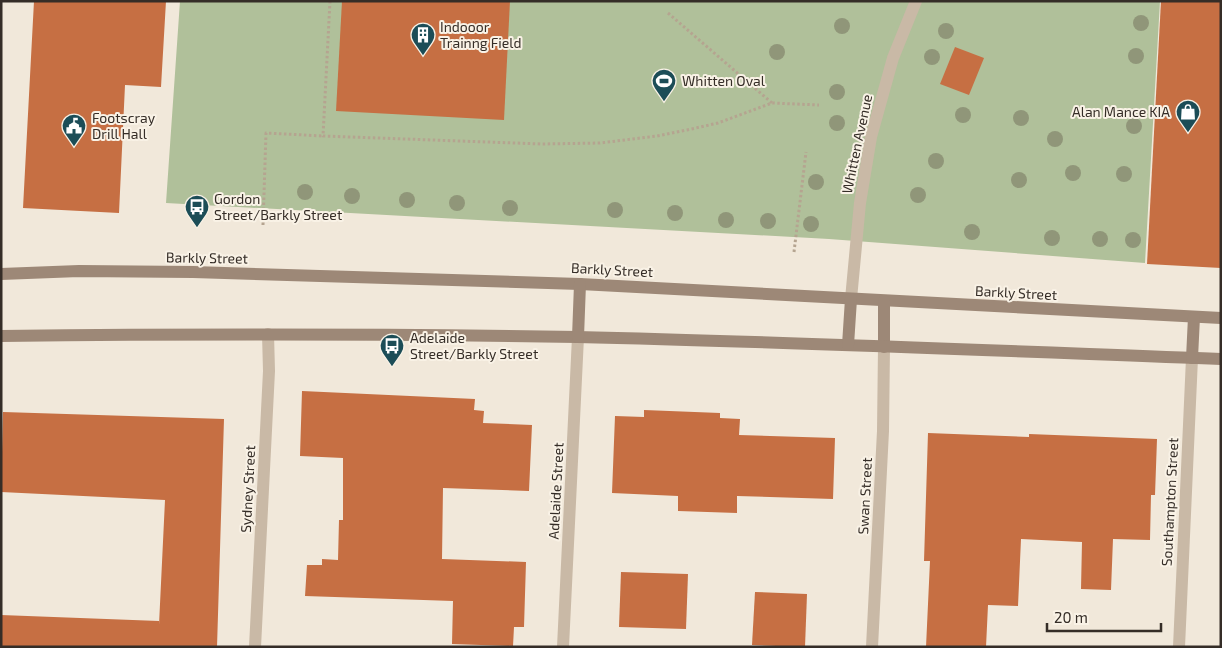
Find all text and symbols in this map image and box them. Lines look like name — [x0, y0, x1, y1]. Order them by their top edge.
place label: Indooor Trainng Field — [440, 18, 522, 51]
building icon: Indooor Trainng Field — [410, 22, 436, 56]
sports icon: Whitten Oval — [651, 68, 677, 102]
place label: Whitten Oval — [682, 72, 766, 89]
street label: Whitten Avenue — [838, 93, 875, 195]
shop icon: Alan Mance KIA — [1175, 99, 1201, 133]
place label: Alan Mance KIA — [1072, 103, 1170, 120]
place label: Footscray Drill Hall — [92, 109, 156, 142]
public building icon: Footscray Drill Hall — [61, 113, 87, 147]
place label: Gordon Street/Barkly Street — [214, 190, 342, 223]
bus stop icon: Gordon Street/Barkly Street — [184, 194, 210, 228]
street label: Barkly Street — [166, 248, 248, 267]
street label: Barkly Street — [571, 259, 653, 280]
street label: Barkly Street — [975, 282, 1057, 303]
place label: Adelaide Street/Barkly Street — [410, 329, 538, 362]
bus stop icon: Adelaide Street/Barkly Street — [379, 333, 405, 367]
street label: Southampton Street — [1158, 437, 1181, 567]
street label: Adelaide Street — [544, 442, 567, 540]
street label: Sydney Street — [237, 445, 258, 533]
street label: Swan Street — [854, 457, 875, 535]
scale bar — [1047, 600, 1161, 632]
text: 20 m — [1054, 608, 1088, 626]

